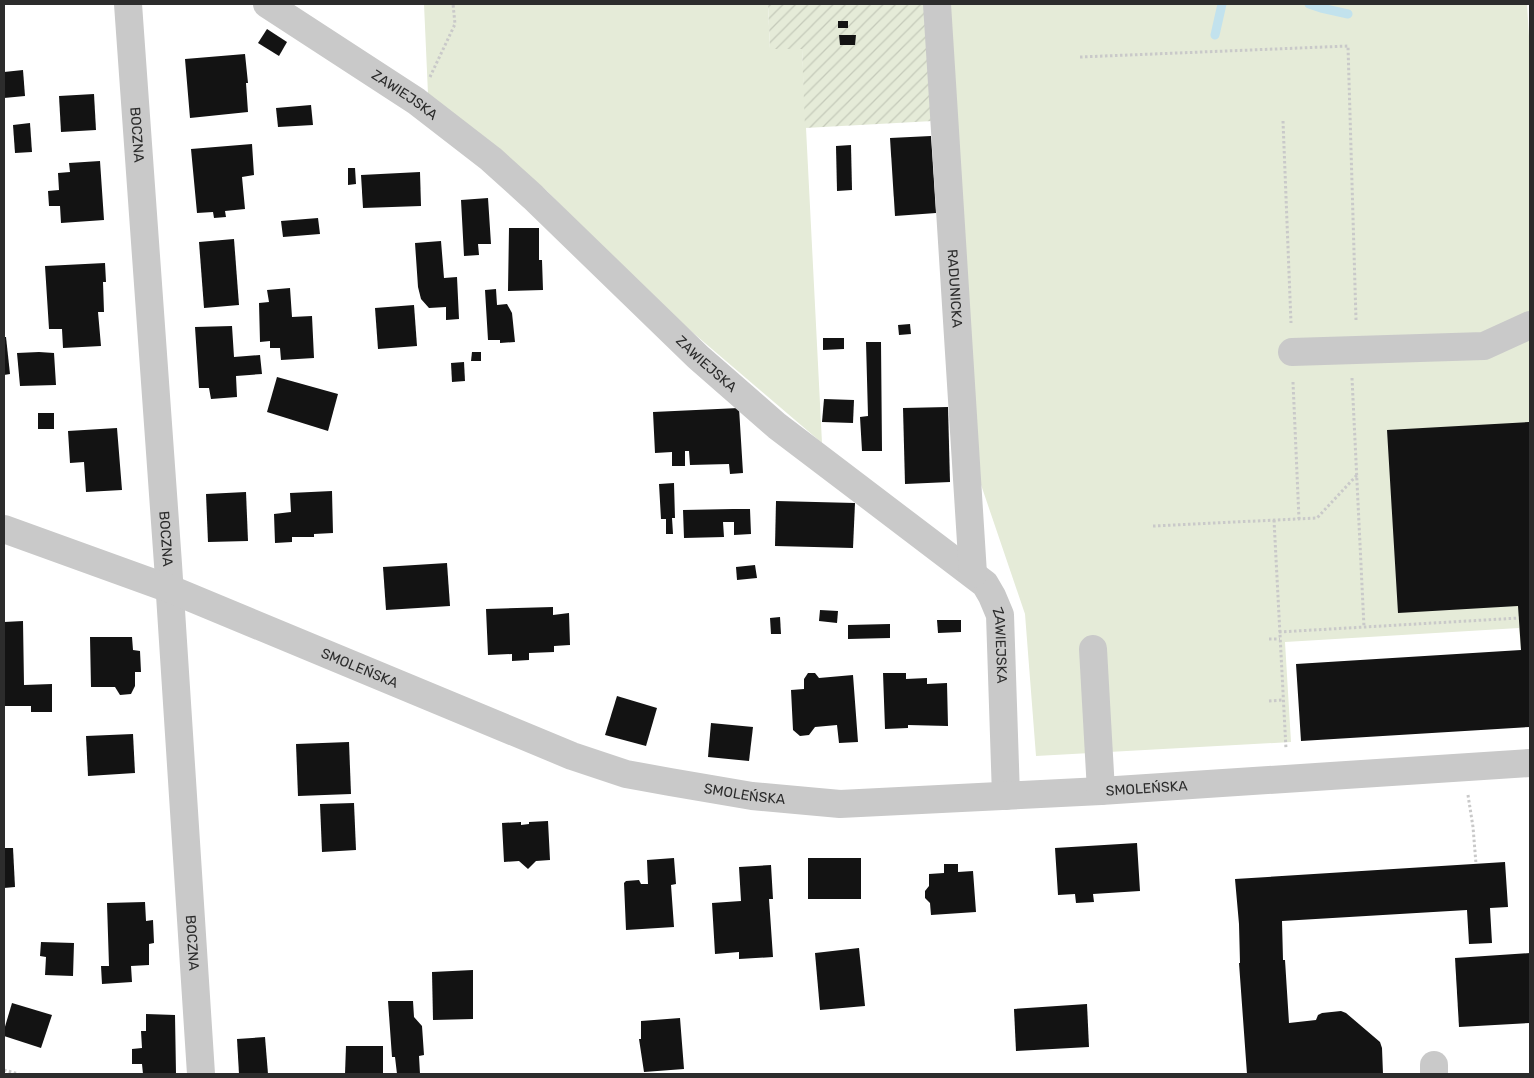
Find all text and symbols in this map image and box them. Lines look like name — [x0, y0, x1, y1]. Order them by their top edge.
street label: ZAWIEJSKA — [368, 66, 441, 124]
street label: BOCZNA — [126, 106, 147, 164]
street label: RADUNICKA — [944, 249, 965, 329]
street label: ZAWIEJSKA — [672, 332, 741, 396]
street label: BOCZNA — [155, 510, 176, 568]
street label: ZAWIEJSKA — [989, 605, 1010, 684]
street label: SMOLEŃSKA — [318, 645, 401, 692]
street label: SMOLEŃSKA — [1105, 777, 1189, 800]
street label: SMOLEŃSKA — [703, 780, 787, 808]
street label: BOCZNA — [182, 914, 202, 972]

